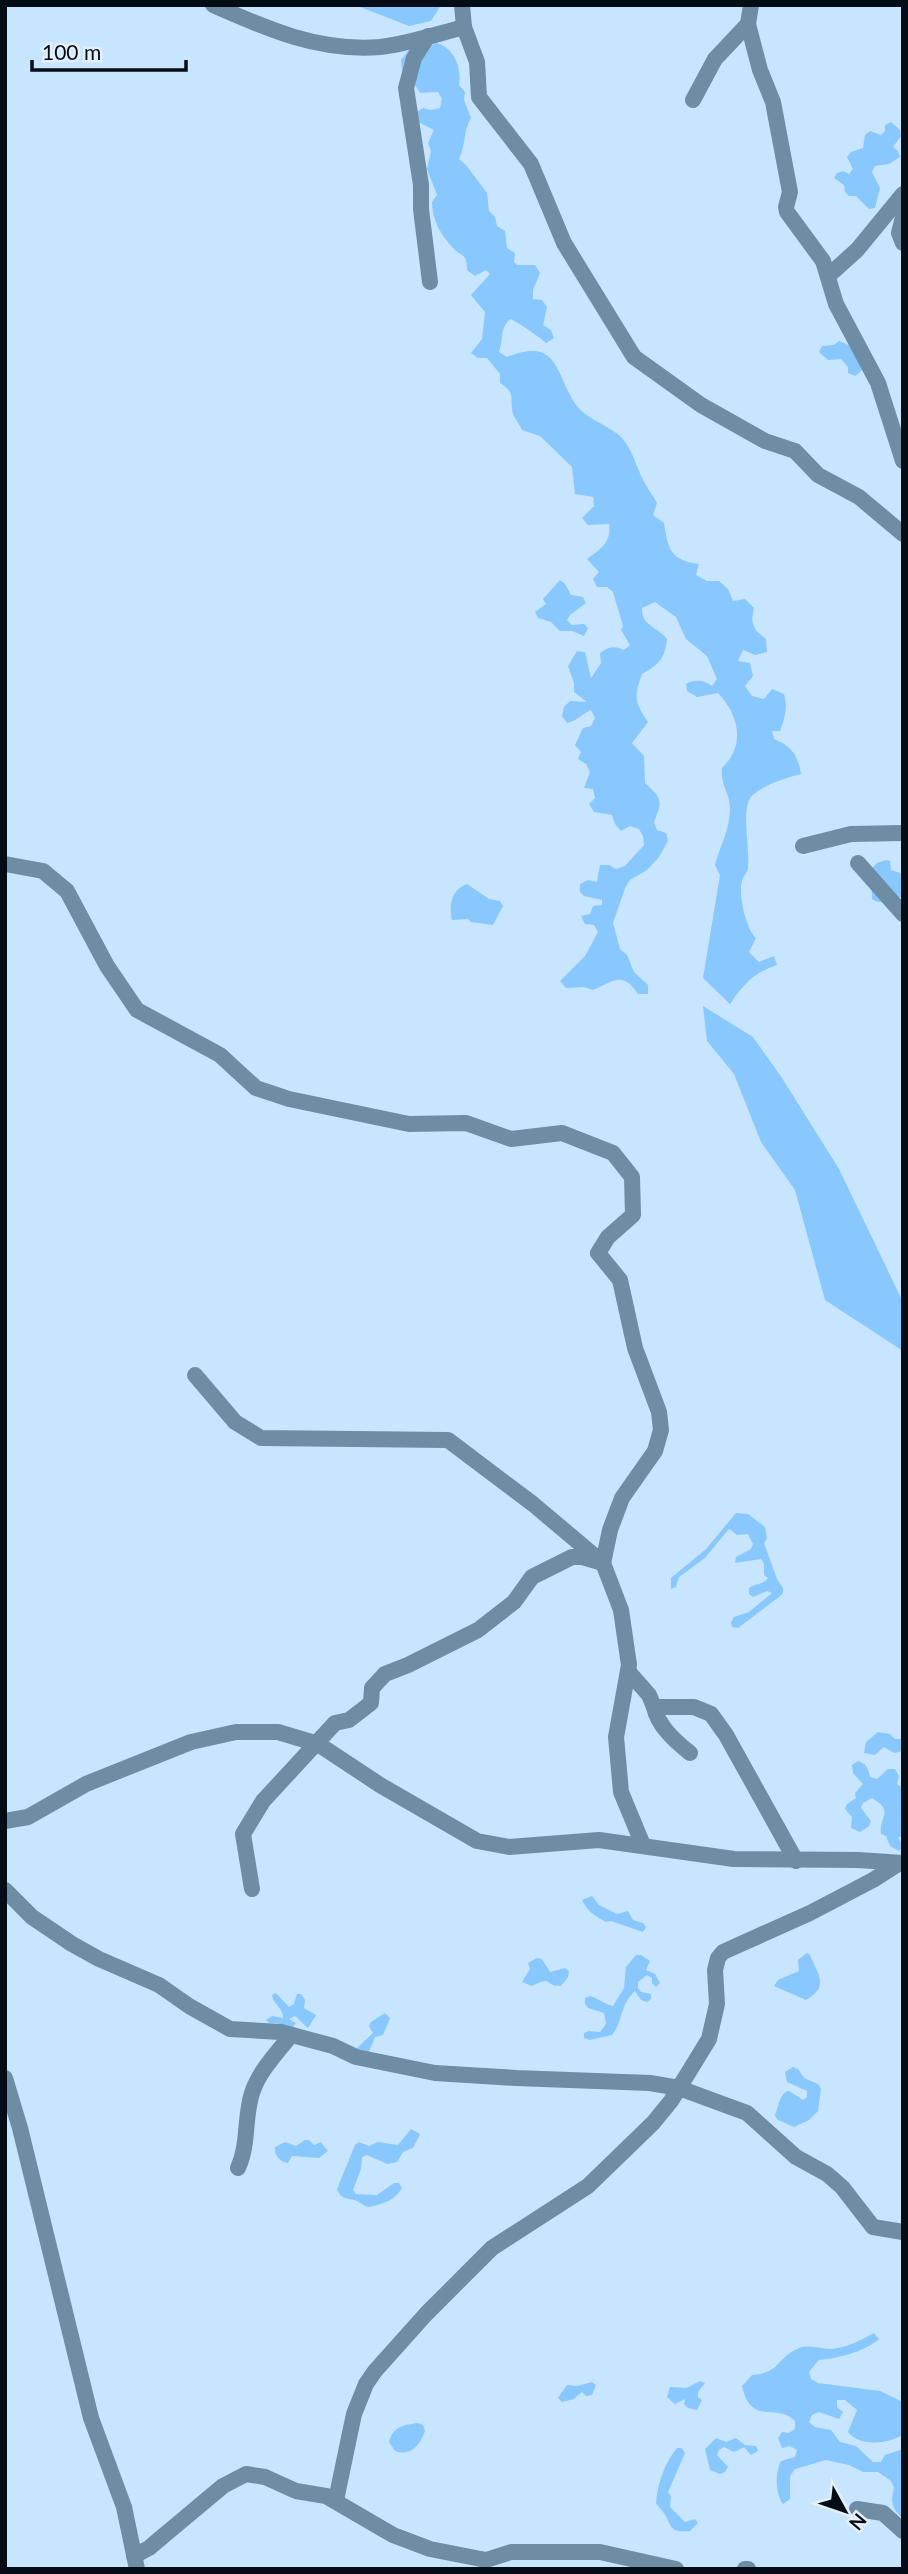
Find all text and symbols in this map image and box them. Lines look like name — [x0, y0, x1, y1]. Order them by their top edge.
scale bar — [32, 28, 186, 72]
text: 100 m — [42, 39, 101, 64]
north arrow — [810, 2476, 880, 2546]
text: N — [845, 2509, 872, 2535]

